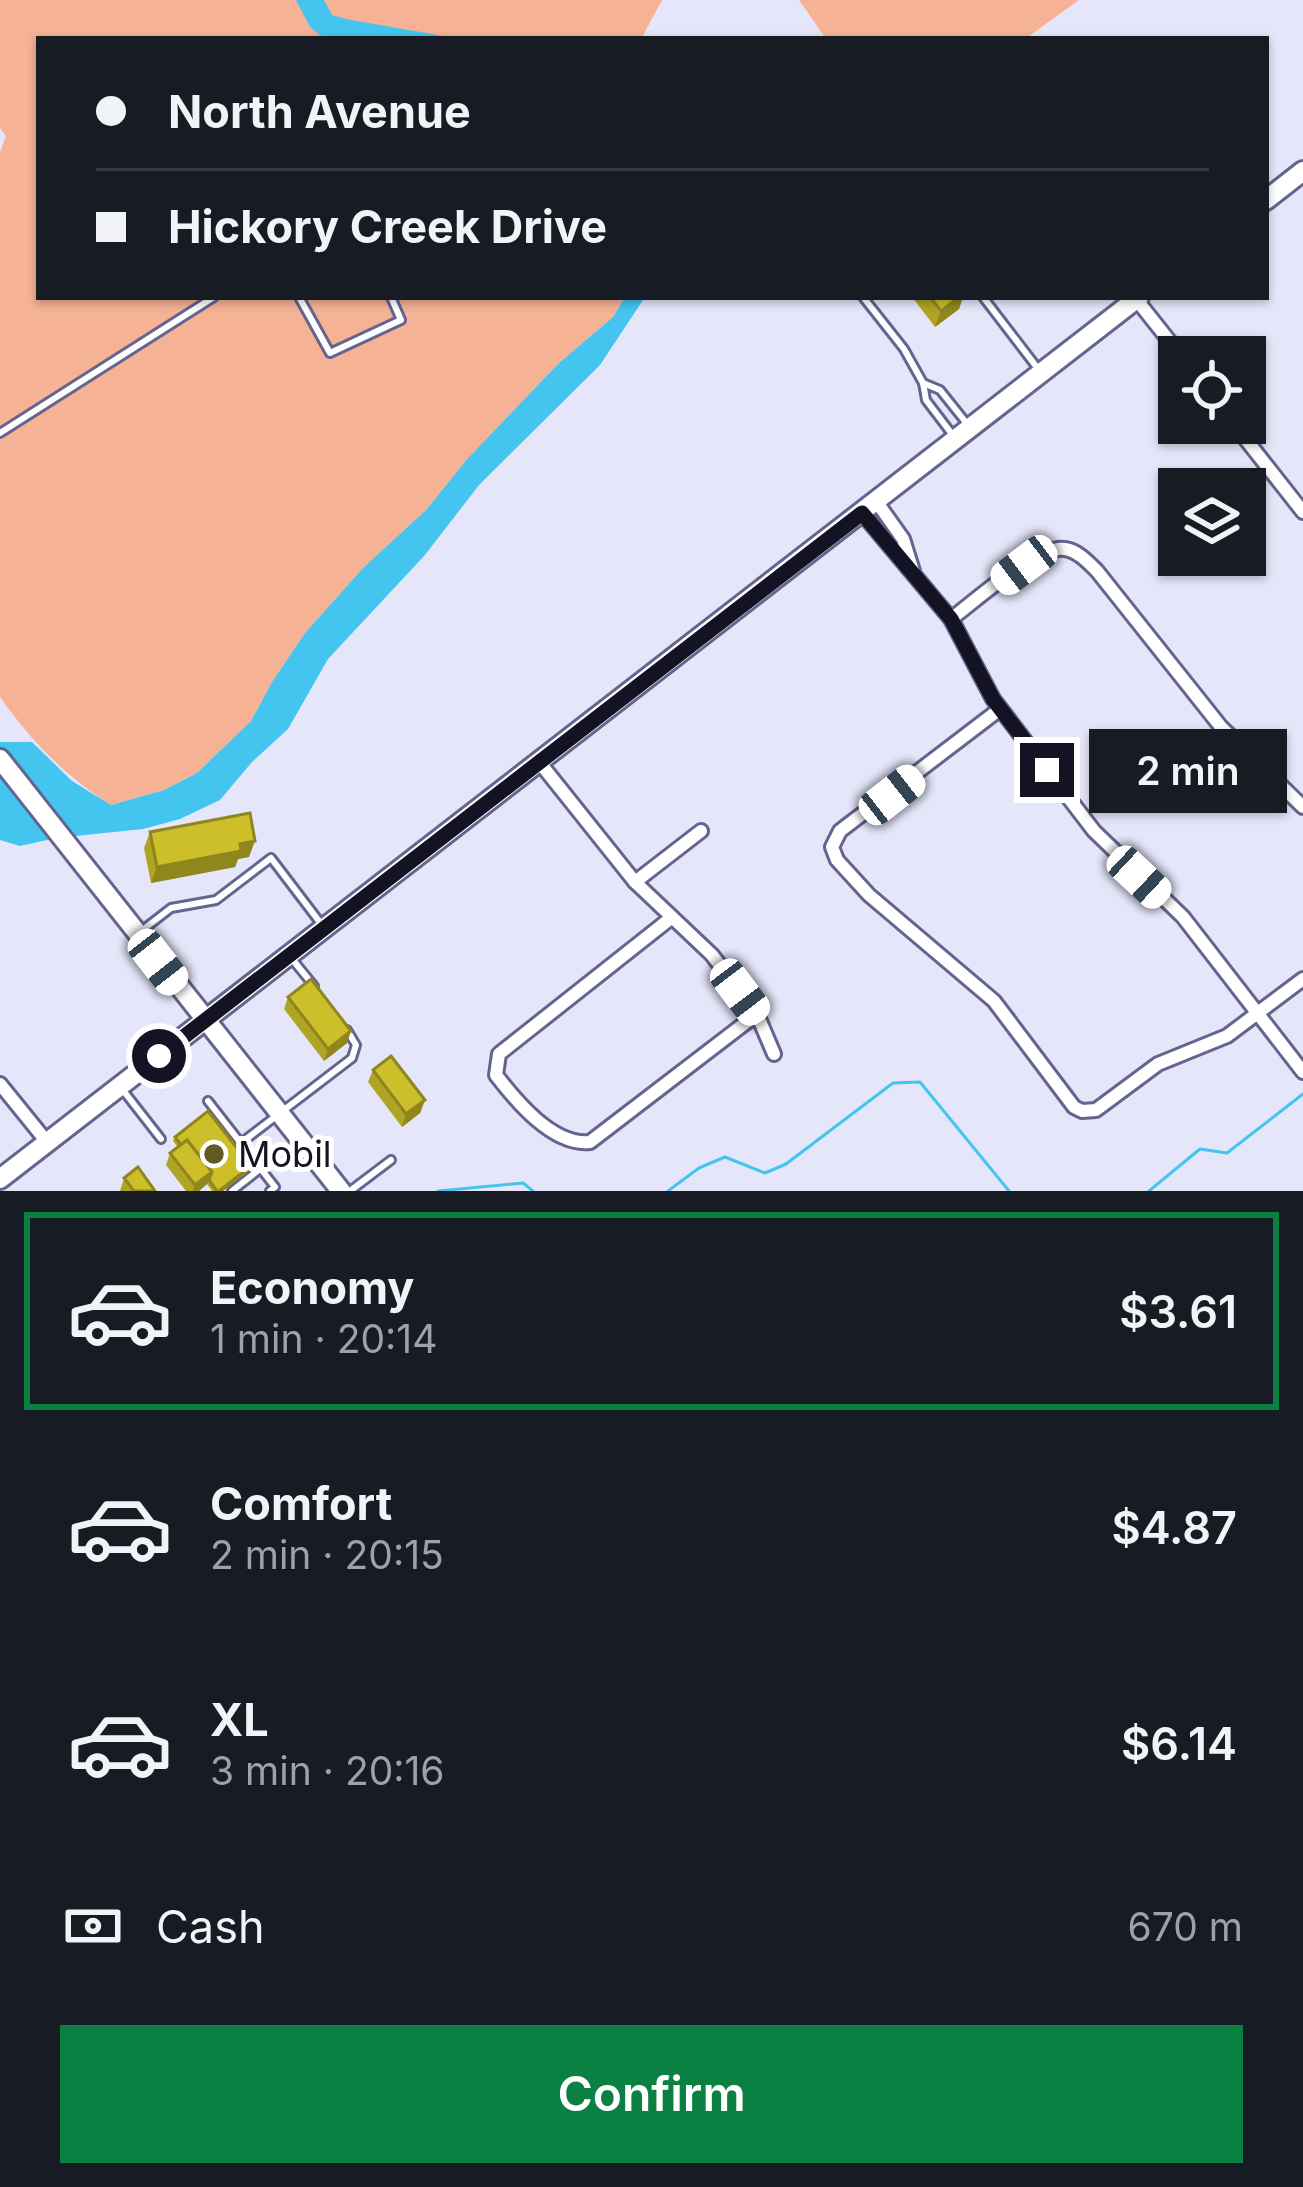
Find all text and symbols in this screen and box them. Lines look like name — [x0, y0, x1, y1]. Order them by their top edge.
text: North Avenue — [168, 84, 471, 139]
text: Hickory Creek Drive — [168, 199, 607, 254]
map controls — [1158, 336, 1266, 576]
button: locate — [1158, 336, 1266, 444]
button: layers — [1158, 468, 1266, 576]
car — [984, 529, 1064, 601]
callout: 2 min — [1089, 728, 1287, 812]
route end — [1020, 743, 1074, 797]
text: 2 min — [1136, 747, 1240, 794]
car — [853, 759, 931, 831]
car — [1100, 839, 1178, 915]
car — [122, 923, 194, 1001]
car — [704, 952, 776, 1032]
route start — [132, 1029, 186, 1083]
place label: Mobil — [238, 1132, 332, 1176]
marker: Mobil — [201, 1141, 227, 1167]
icon: car — [66, 1257, 174, 1365]
text: Economy — [210, 1260, 414, 1315]
text: $3.61 — [1119, 1284, 1237, 1339]
text: 1 min · 20:14 — [210, 1315, 437, 1362]
icon: car — [66, 1473, 174, 1581]
text: Comfort — [210, 1476, 392, 1531]
text: $4.87 — [1111, 1500, 1237, 1555]
text: 2 min · 20:15 — [210, 1531, 444, 1578]
icon: car — [66, 1689, 174, 1797]
text: XL — [210, 1692, 269, 1747]
text: $6.14 — [1121, 1716, 1237, 1771]
text: 3 min · 20:16 — [210, 1747, 445, 1794]
icon: cash — [60, 1893, 126, 1959]
text: Cash — [156, 1899, 265, 1954]
text: 670 m — [1128, 1903, 1243, 1950]
button: Confirm — [60, 2025, 1243, 2163]

